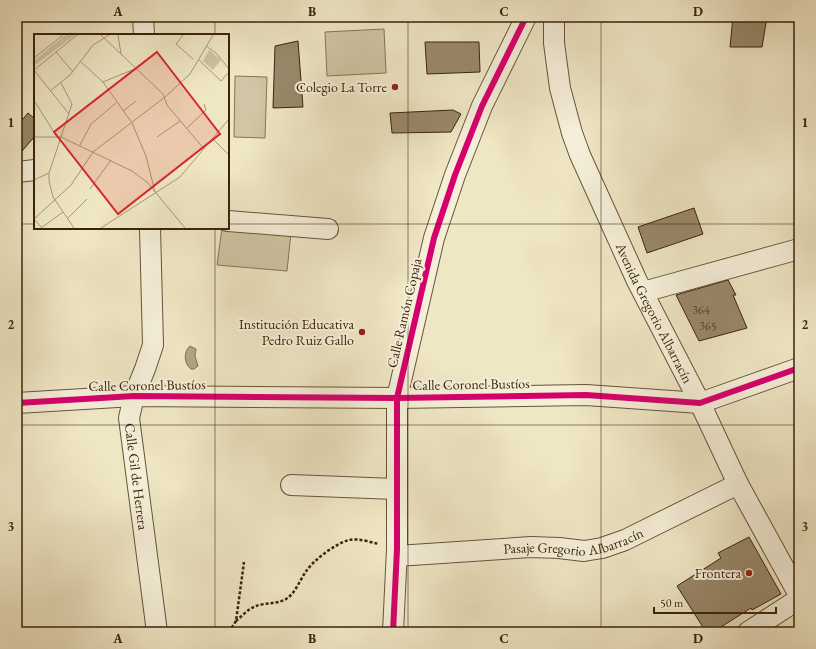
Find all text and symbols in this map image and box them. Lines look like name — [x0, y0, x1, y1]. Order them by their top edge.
text: A — [112, 3, 123, 20]
text: B — [308, 3, 316, 20]
text: C — [499, 3, 509, 20]
text: D — [693, 3, 703, 20]
inset map — [34, 34, 229, 229]
place label: Colegio La Torre — [296, 78, 388, 96]
marker: Colegio La Torre — [390, 82, 400, 92]
text: 1 — [8, 114, 15, 131]
text: 1 — [802, 114, 809, 131]
street label: Avenida Gregorio Albarracín — [611, 239, 697, 387]
street label: Calle Ramón Copaja — [383, 256, 425, 370]
house number: 364 — [692, 302, 710, 318]
place label: Institución Educativa Pedro Ruiz Gallo — [239, 315, 354, 349]
text: 2 — [8, 316, 15, 333]
text: 2 — [802, 316, 809, 333]
house number: 365 — [699, 318, 717, 334]
marker: Institución Educativa Pedro Ruiz Gallo — [357, 327, 367, 337]
street label: Calle Coronel Bustíos — [412, 374, 530, 394]
street label: Calle Coronel Bustíos — [88, 375, 206, 395]
street label: Calle Gil de Herrera — [121, 422, 153, 531]
text: 3 — [8, 518, 15, 535]
text: 3 — [802, 518, 809, 535]
street label: Pasaje Gregorio Albarracín — [503, 523, 647, 560]
place label: Frontera — [695, 564, 741, 582]
marker: Frontera — [744, 568, 754, 578]
scale bar — [654, 589, 776, 615]
text: 50 m — [660, 595, 684, 611]
text: A — [112, 630, 123, 647]
text: B — [308, 630, 316, 647]
text: C — [499, 630, 509, 647]
text: D — [693, 630, 703, 647]

